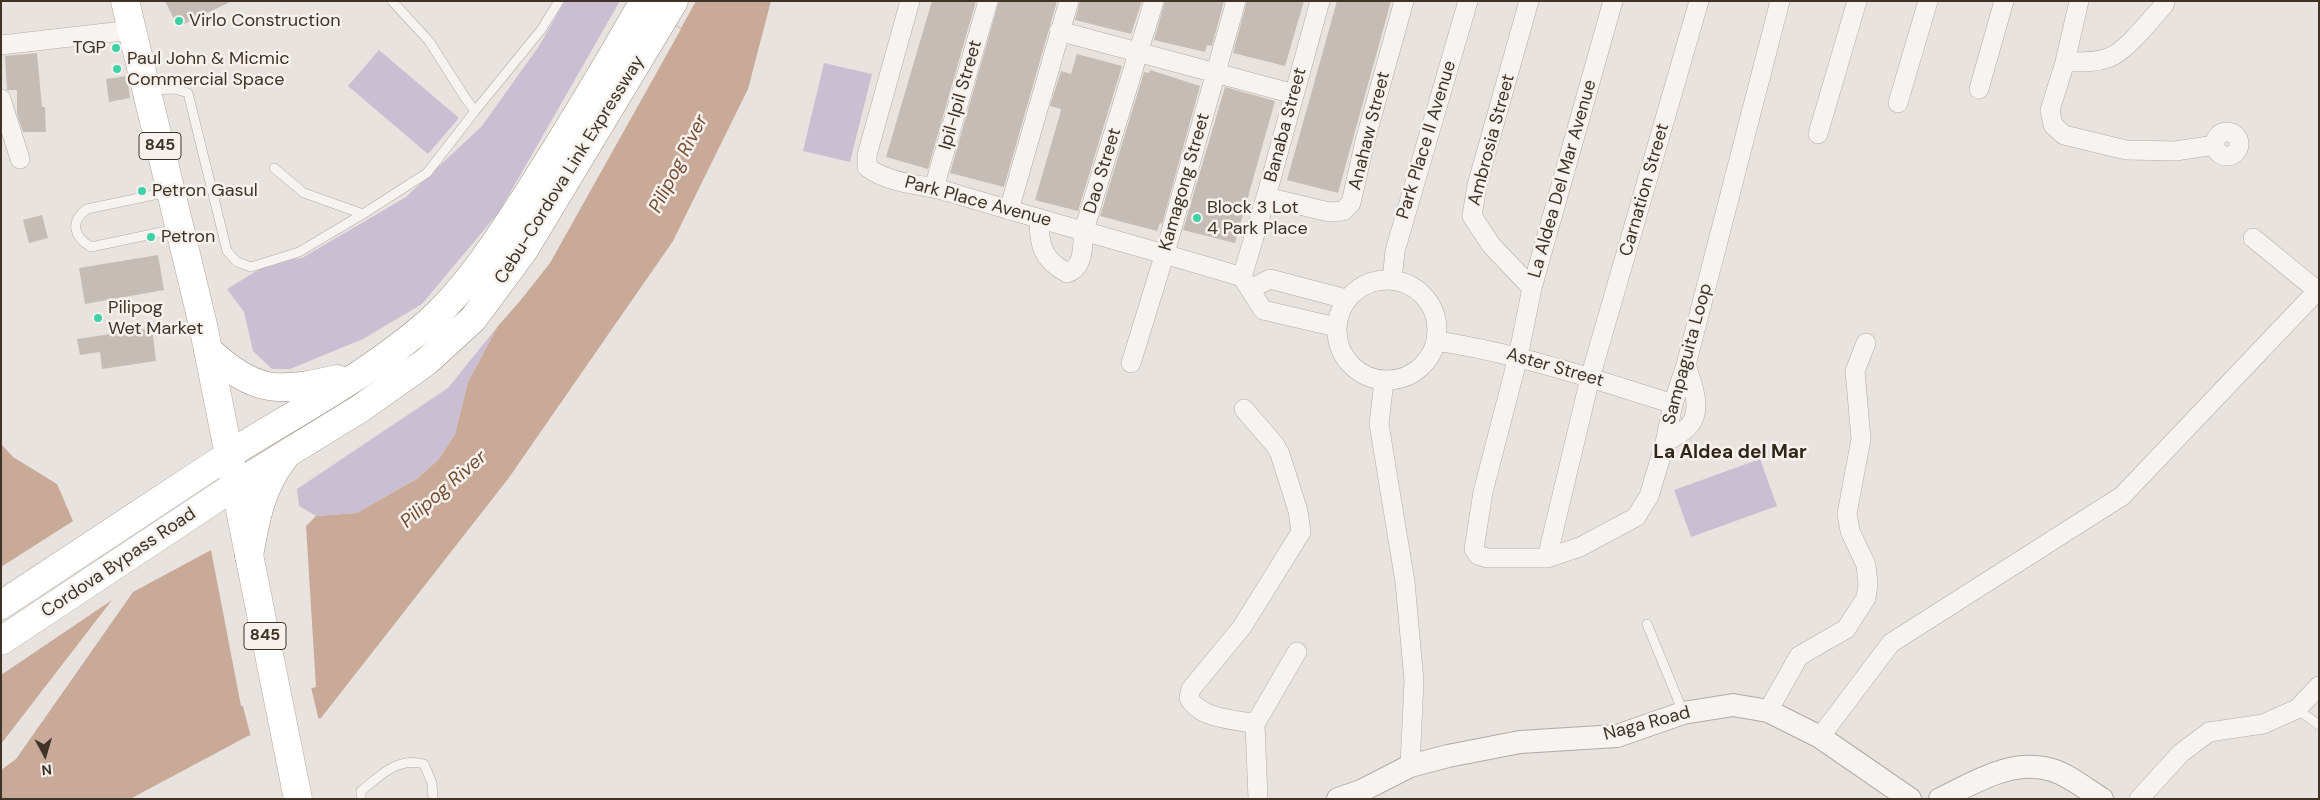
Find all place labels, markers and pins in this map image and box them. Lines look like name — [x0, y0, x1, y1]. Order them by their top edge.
place label: Virlo Construction — [189, 10, 341, 32]
marker: Virlo Construction — [173, 15, 185, 27]
place label: TGP — [72, 37, 106, 59]
marker: TGP — [110, 42, 122, 54]
place label: Paul John & Micmic Commercial Space — [127, 48, 290, 90]
marker: Paul John & Micmic Commercial Space — [111, 63, 123, 75]
place label: Petron Gasul — [152, 180, 258, 202]
marker: Petron Gasul — [136, 185, 148, 197]
place label: Block 3 Lot 4 Park Place — [1207, 197, 1308, 240]
marker: Block 3 Lot 4 Park Place — [1191, 212, 1203, 224]
place label: Petron — [161, 226, 215, 248]
marker: Petron — [145, 231, 157, 243]
place label: Pilipog Wet Market — [108, 297, 203, 340]
marker: Pilipog Wet Market — [92, 312, 104, 324]

